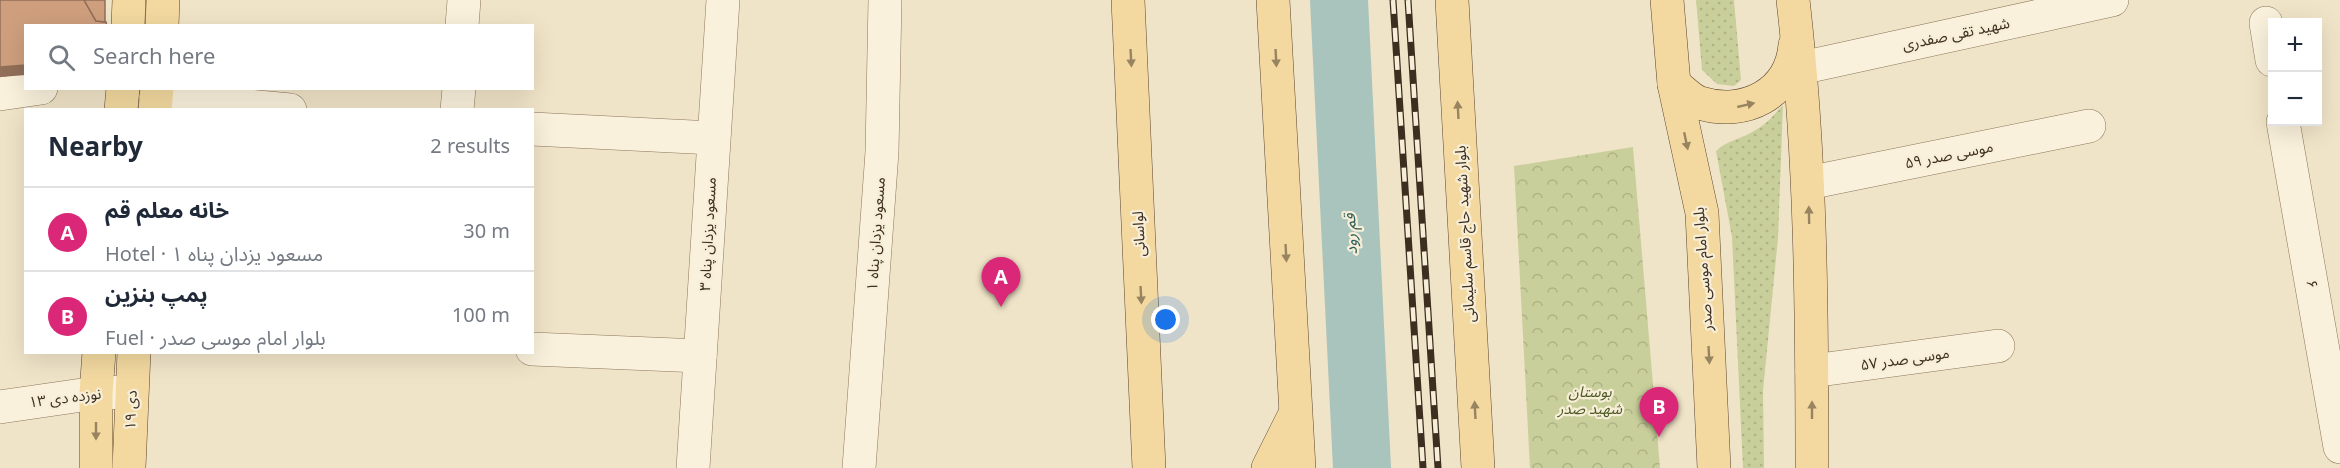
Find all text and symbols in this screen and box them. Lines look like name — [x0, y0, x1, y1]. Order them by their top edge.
street label: شهید تقی صفدری — [1899, 7, 2013, 61]
map controls — [2268, 18, 2322, 126]
button: + — [2268, 18, 2322, 72]
search box — [24, 24, 534, 90]
text: Search here — [93, 34, 215, 80]
icon: search — [45, 41, 78, 74]
one-way arrow — [1126, 49, 1135, 68]
one-way arrow — [1271, 49, 1281, 68]
button: − — [2268, 72, 2322, 126]
one-way arrow — [1736, 99, 1755, 109]
one-way arrow — [1454, 101, 1463, 120]
text: Nearby — [48, 120, 143, 175]
text: 2 results — [430, 126, 510, 168]
street label: موسی صدر ۵۹ — [1902, 131, 1996, 179]
one-way arrow — [1682, 132, 1691, 151]
street label: بلوار شهید حاج قاسم سلیمانی — [1444, 145, 1486, 323]
street label: ۳ مسعود یزدان پناه — [689, 176, 727, 292]
street label: ۱ مسعود یزدان پناه — [856, 176, 896, 292]
text: خانه معلم قم — [105, 188, 229, 234]
one-way arrow — [1804, 205, 1813, 224]
street label: بلوار امام موسی صدر — [1683, 206, 1723, 333]
street label: لواسانی — [1122, 210, 1156, 258]
text: 30 m — [463, 211, 510, 253]
water label: قم رود — [1333, 212, 1369, 255]
text: A — [61, 213, 74, 255]
text: Hotel · ۱ مسعود یزدان پناه — [105, 234, 323, 276]
one-way arrow — [1282, 244, 1291, 263]
pin: A — [982, 258, 1020, 307]
text: پمپ بنزین — [105, 272, 208, 318]
street label: ۶ — [2295, 277, 2329, 291]
one-way arrow — [1137, 286, 1146, 305]
text: 100 m — [452, 295, 510, 337]
text: B — [61, 297, 74, 339]
your location — [1151, 305, 1180, 334]
text: Fuel · بلوار امام موسی صدر — [105, 318, 326, 360]
street label: موسی صدر ۵۷ — [1858, 337, 1952, 381]
one-way arrow — [1705, 346, 1714, 365]
park label: بوستان شهید صدر — [1557, 376, 1622, 425]
street label: نوزده دی ۱۳ — [27, 378, 103, 418]
pin: B — [1640, 388, 1678, 437]
street label: ۱۹ دی — [114, 390, 148, 430]
one-way arrow — [1470, 400, 1480, 419]
one-way arrow — [1807, 400, 1817, 419]
one-way arrow — [91, 422, 101, 441]

